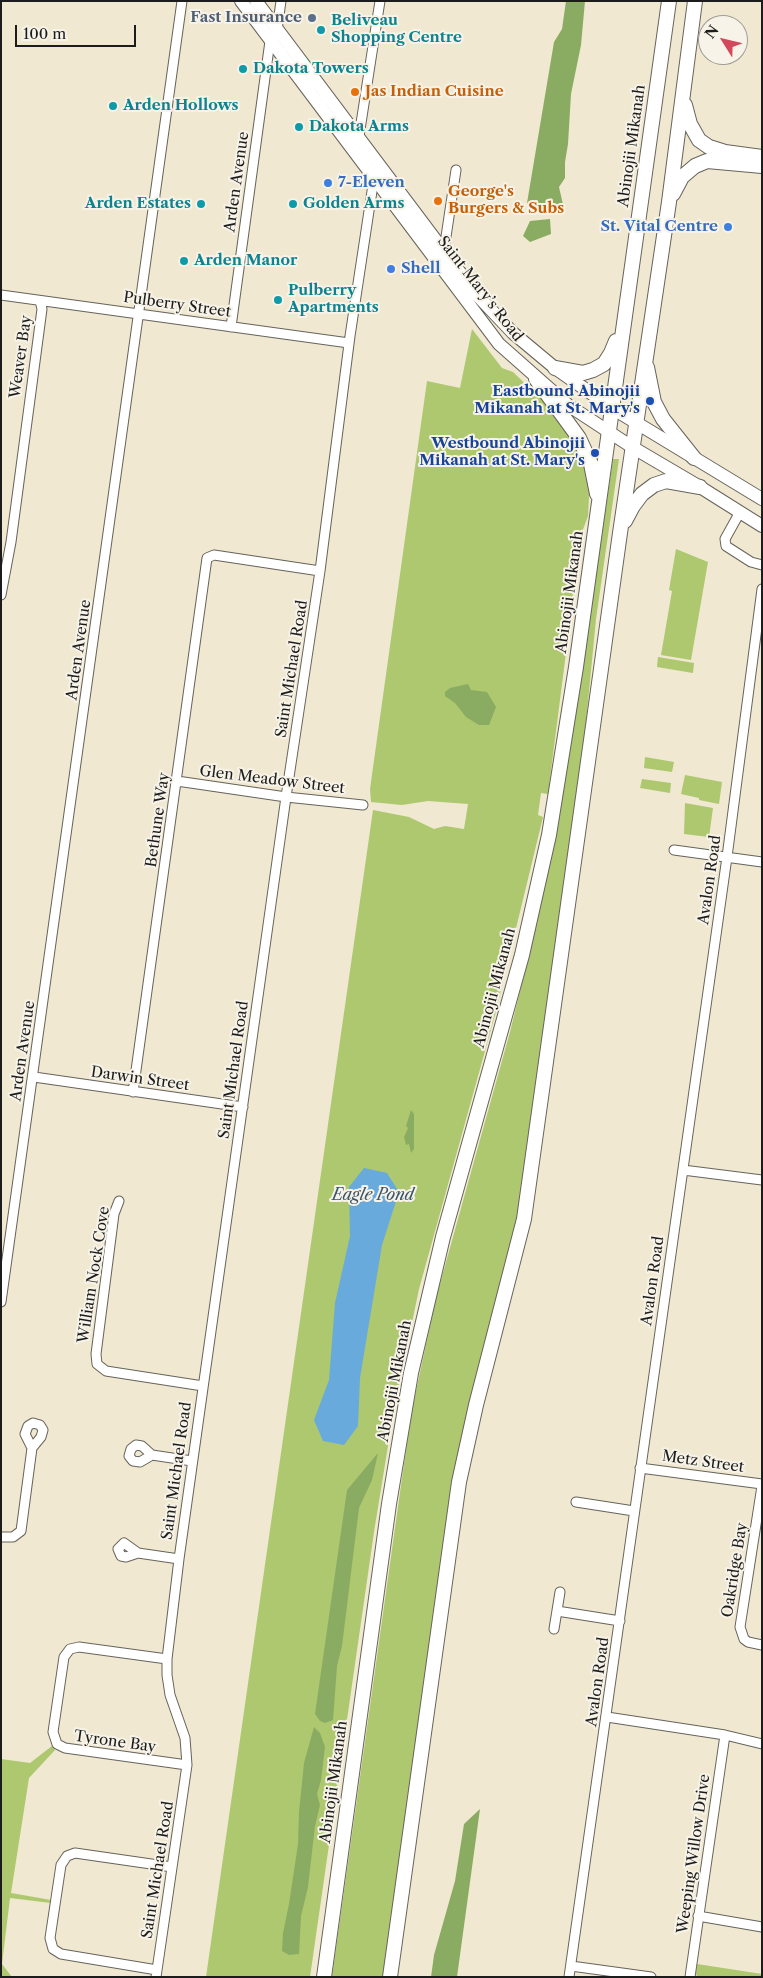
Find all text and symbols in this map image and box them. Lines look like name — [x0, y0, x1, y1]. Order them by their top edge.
place label: Fast Insurance — [190, 9, 302, 27]
marker: Fast Insurance — [306, 12, 318, 24]
place label: Beliveau Shopping Centre — [331, 12, 462, 47]
scale bar — [18, 15, 139, 47]
north arrow — [698, 15, 748, 65]
text: N — [701, 22, 723, 42]
text: 100 m — [23, 24, 66, 43]
marker: Beliveau Shopping Centre — [315, 24, 327, 36]
place label: Dakota Towers — [253, 60, 369, 78]
marker: Dakota Towers — [237, 63, 249, 75]
place label: Jas Indian Cuisine — [365, 83, 504, 101]
street label: Abinojii Mikanah — [615, 84, 649, 208]
marker: Jas Indian Cuisine — [349, 86, 361, 98]
place label: Arden Hollows — [123, 97, 238, 115]
marker: Arden Hollows — [107, 100, 119, 112]
place label: Dakota Arms — [309, 118, 409, 136]
marker: Dakota Arms — [293, 121, 305, 133]
street label: Arden Avenue — [221, 131, 253, 233]
place label: 7-Eleven — [338, 174, 405, 192]
marker: 7-Eleven — [322, 177, 334, 189]
place label: George's Burgers & Subs — [448, 183, 564, 218]
place label: Arden Estates — [85, 195, 191, 213]
place label: Golden Arms — [303, 195, 404, 213]
marker: George's Burgers & Subs — [432, 195, 444, 207]
marker: Arden Estates — [195, 198, 207, 210]
marker: Golden Arms — [287, 198, 299, 210]
place label: St. Vital Centre — [600, 218, 718, 236]
marker: St. Vital Centre — [722, 221, 734, 233]
street label: Saint Mary’s Road — [433, 233, 527, 345]
place label: Arden Manor — [194, 252, 297, 270]
marker: Arden Manor — [178, 255, 190, 267]
place label: Shell — [401, 260, 440, 278]
marker: Shell — [385, 263, 397, 275]
place label: Pulberry Apartments — [288, 282, 379, 317]
street label: Pulberry Street — [122, 289, 232, 321]
marker: Pulberry Apartments — [272, 294, 284, 306]
street label: Weaver Bay — [6, 314, 36, 400]
place label: Eastbound Abinojii Mikanah at St. Mary's — [474, 383, 640, 418]
marker: Eastbound Abinojii Mikanah at St. Mary's — [644, 395, 656, 407]
place label: Westbound Abinojii Mikanah at St. Mary's — [419, 435, 585, 470]
marker: Westbound Abinojii Mikanah at St. Mary's — [589, 447, 601, 459]
street label: Abinojii Mikanah — [553, 530, 587, 654]
street label: Arden Avenue — [63, 599, 95, 701]
street label: Saint Michael Road — [272, 599, 312, 739]
street label: Glen Meadow Street — [198, 762, 346, 798]
street label: Bethune Way — [142, 771, 174, 869]
street label: Avalon Road — [695, 834, 725, 926]
street label: Abinojii Mikanah — [470, 926, 520, 1050]
street label: Arden Avenue — [7, 1000, 39, 1102]
street label: Saint Michael Road — [215, 1000, 253, 1140]
street label: Darwin Street — [90, 1063, 190, 1095]
water label: Eagle Pond — [332, 1185, 414, 1205]
street label: William Nock Cove — [74, 1205, 114, 1345]
street label: Avalon Road — [638, 1235, 668, 1327]
street label: Abinojii Mikanah — [374, 1319, 416, 1443]
street label: Saint Michael Road — [158, 1401, 196, 1541]
street label: Metz Street — [661, 1447, 745, 1477]
street label: Oakridge Bay — [719, 1521, 751, 1619]
street label: Avalon Road — [583, 1636, 613, 1728]
street label: Abinojii Mikanah — [317, 1720, 351, 1844]
street label: Tyrone Bay — [73, 1727, 157, 1757]
street label: Weeping Willow Drive — [674, 1773, 714, 1935]
street label: Saint Michael Road — [138, 1800, 178, 1940]

